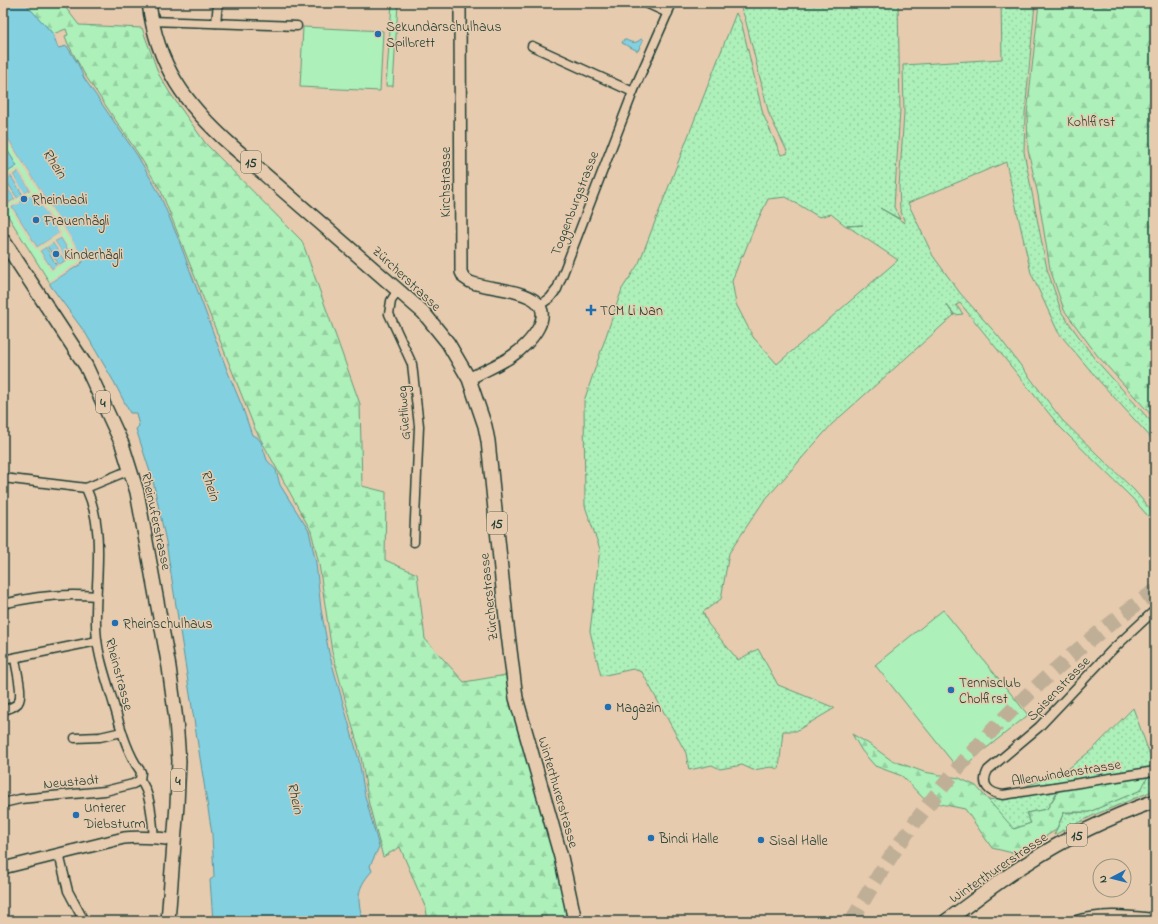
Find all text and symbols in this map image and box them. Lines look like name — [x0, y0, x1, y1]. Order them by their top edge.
place label: Sekundarschulhaus Spilbrett — [386, 17, 502, 54]
marker: Sekundarschulhaus Spilbrett — [373, 29, 383, 39]
park label: Kohlfirst — [1067, 112, 1115, 133]
water label: Rhein — [36, 144, 72, 184]
street label: Kirchstrasse — [436, 146, 457, 217]
street label: Toggenburgstrasse — [546, 147, 606, 259]
road number: 15 — [241, 151, 261, 173]
place label: Rheinbadi — [32, 190, 87, 211]
marker: Rheinbadi — [19, 194, 29, 204]
place label: Frauenhägli — [43, 211, 109, 233]
marker: Frauenhägli — [31, 215, 41, 225]
street label: Zürcherstrasse — [367, 241, 446, 317]
place label: Kinderhägli — [64, 245, 123, 267]
marker: Kinderhägli — [51, 249, 61, 259]
place label: TCM Li Nan — [600, 301, 663, 322]
marker: TCM Li Nan — [585, 304, 597, 316]
street label: Güetliweg — [392, 385, 418, 441]
road number: 4 — [96, 391, 110, 413]
water label: Rhein — [194, 466, 226, 505]
street label: Rheinuferstrasse — [135, 471, 176, 573]
road number: 15 — [487, 512, 507, 534]
street label: Zürcherstrasse — [474, 551, 505, 642]
place label: Rheinschulhaus — [123, 614, 213, 635]
marker: Rheinschulhaus — [110, 618, 120, 628]
street label: Rheinstrasse — [99, 636, 139, 714]
street label: Spisenstrasse — [1022, 651, 1096, 726]
place label: Tennisclub Cholfirst — [959, 673, 1021, 710]
marker: Tennisclub Cholfirst — [946, 685, 956, 695]
place label: Magazin — [616, 698, 661, 720]
marker: Magazin — [603, 702, 613, 712]
street label: Winterthurerstrasse — [532, 734, 584, 851]
street label: Allenwindenstrasse — [1010, 754, 1123, 792]
road number: 4 — [171, 769, 185, 791]
street label: Neustadt — [42, 770, 100, 795]
water label: Rhein — [281, 780, 310, 817]
place label: Unterer Diebsturm — [83, 798, 146, 835]
marker: Unterer Diebsturm — [71, 810, 81, 820]
road number: 15 — [1067, 824, 1087, 846]
street label: Winterthurerstrasse — [945, 827, 1053, 909]
place label: Bindi Halle — [658, 829, 719, 850]
place label: Sisal Halle — [769, 831, 828, 852]
marker: Bindi Halle — [646, 833, 656, 843]
marker: Sisal Halle — [756, 835, 766, 845]
north arrow — [1092, 858, 1132, 898]
text: N — [1095, 874, 1111, 884]

